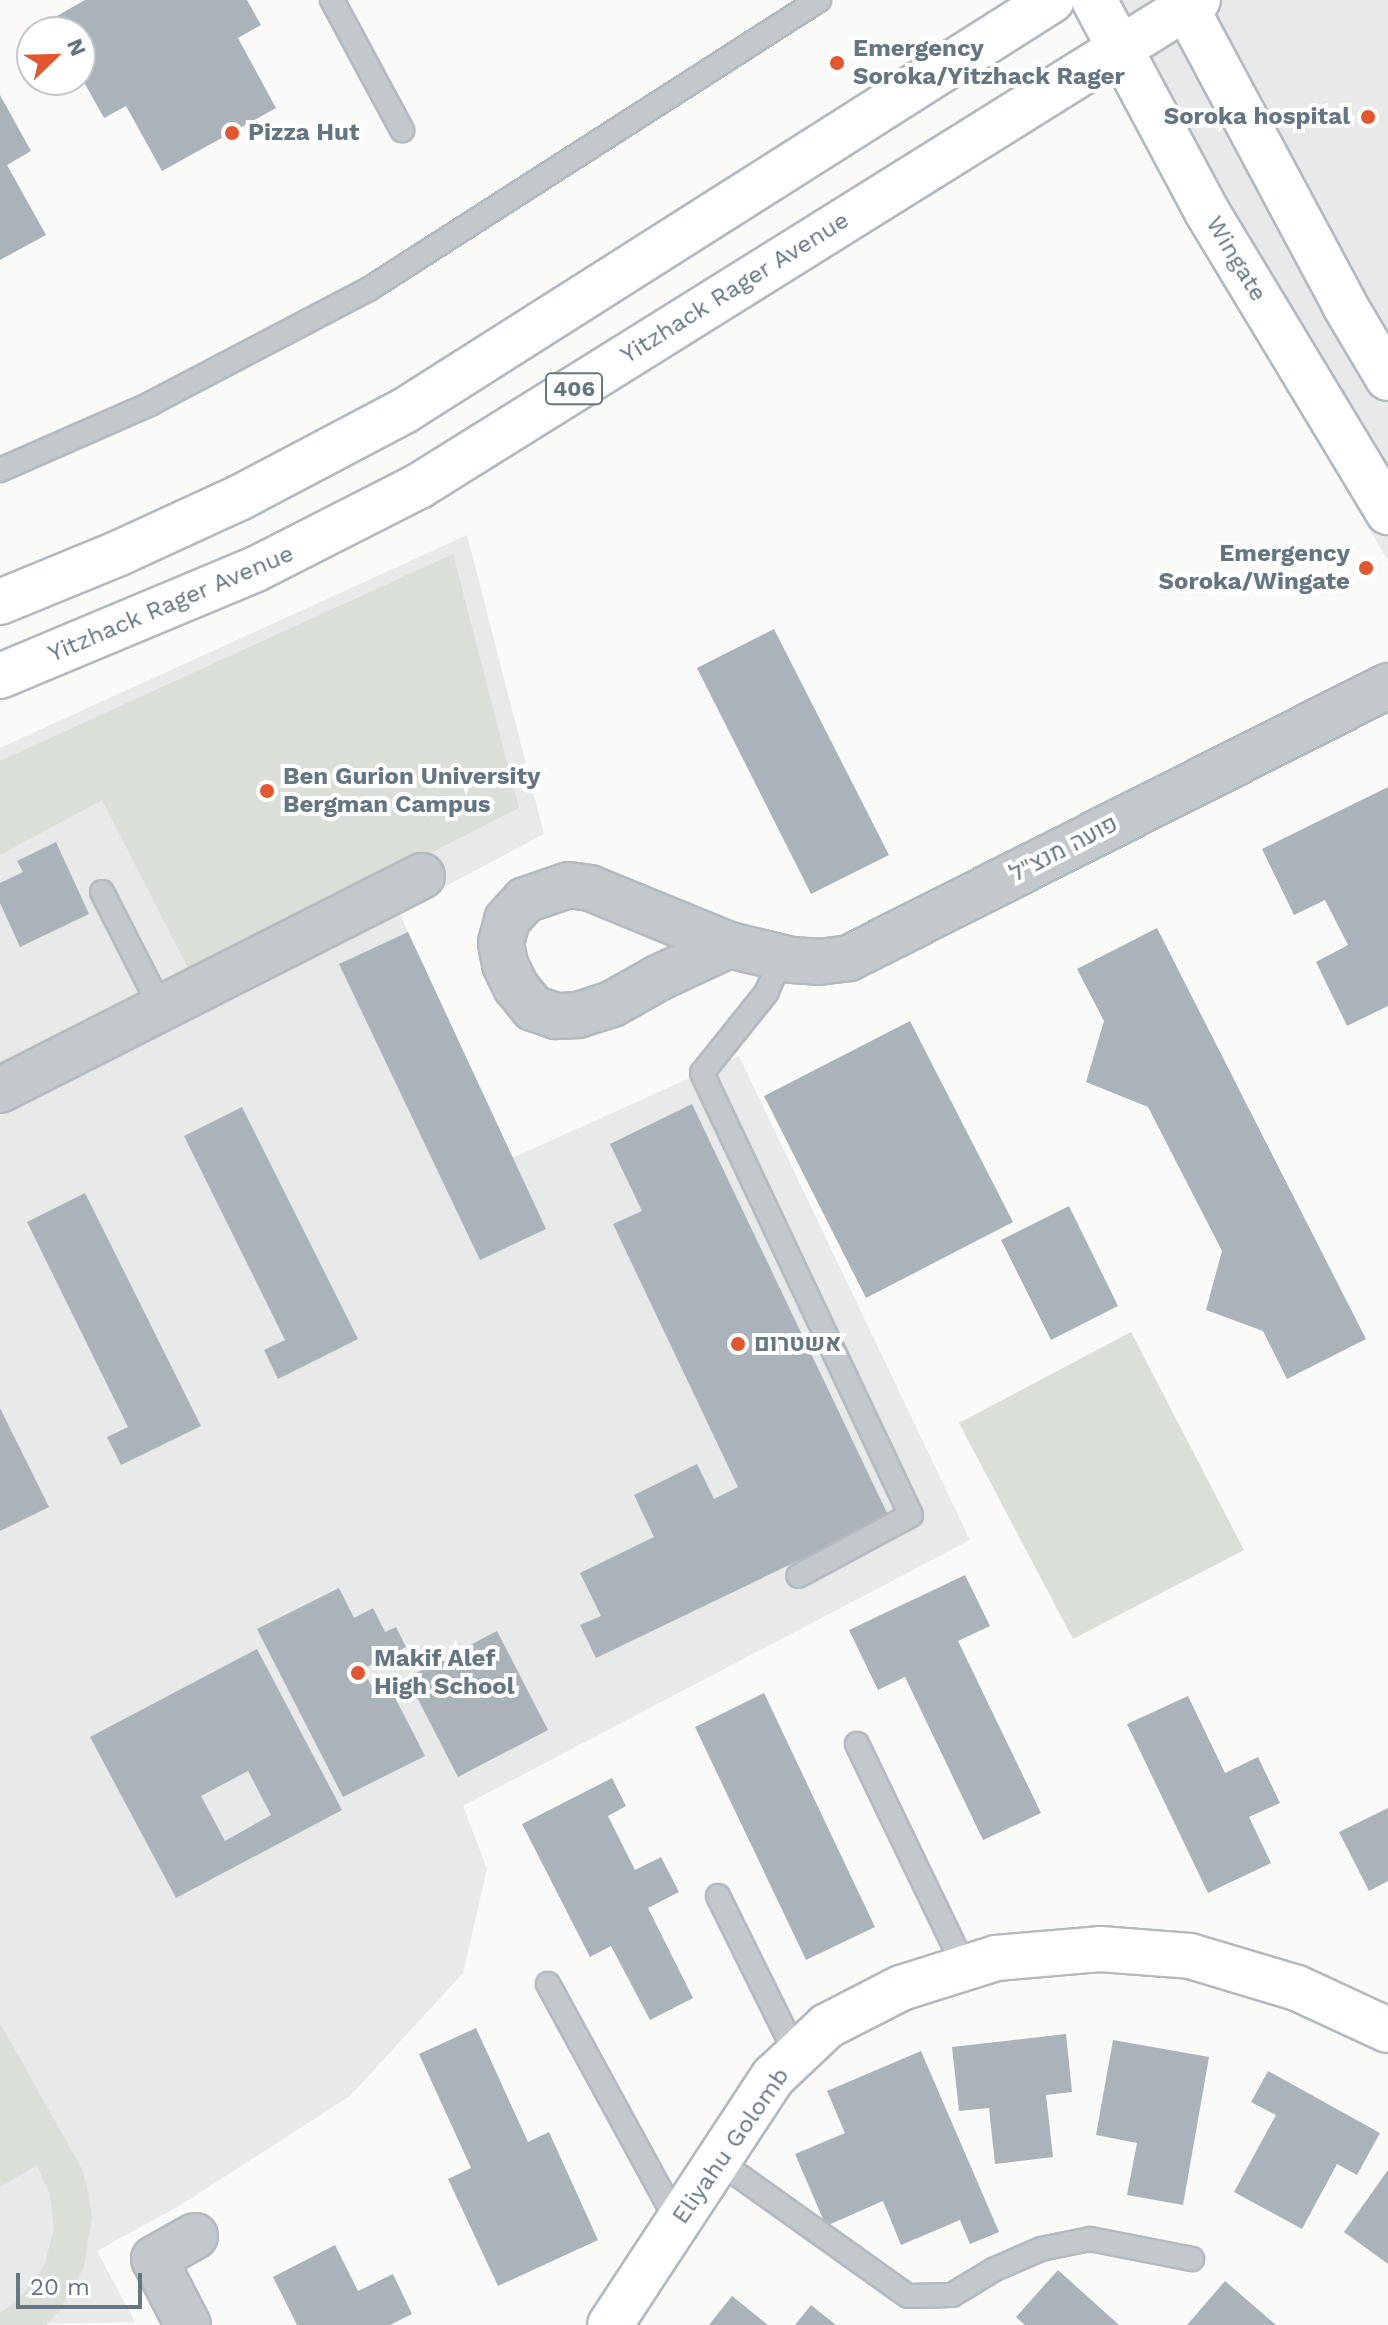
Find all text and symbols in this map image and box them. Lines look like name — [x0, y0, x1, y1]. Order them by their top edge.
north arrow — [16, 16, 96, 96]
text: N — [62, 35, 91, 60]
place label: Emergency Soroka/Yitzhack Rager — [853, 35, 1125, 91]
marker: Emergency Soroka/Yitzhack Rager — [828, 54, 846, 72]
place label: Soroka hospital — [1163, 103, 1350, 131]
marker: Soroka hospital — [1357, 106, 1379, 128]
place label: Pizza Hut — [248, 119, 360, 147]
marker: Pizza Hut — [223, 124, 241, 142]
street label: Yitzhack Rager Avenue — [615, 205, 855, 371]
street label: Wingate — [1199, 211, 1273, 307]
road number: 406 — [544, 371, 604, 407]
street label: Yitzhack Rager Avenue — [43, 539, 299, 669]
place label: Emergency Soroka/Wingate — [1159, 540, 1350, 596]
marker: Emergency Soroka/Wingate — [1357, 559, 1375, 577]
place label: Ben Gurion University Bergman Campus — [283, 763, 541, 819]
marker: Ben Gurion University Bergman Campus — [258, 782, 276, 800]
street label: פועה מנצ"ל — [1005, 810, 1123, 888]
place label: אשטרום — [754, 1330, 841, 1358]
marker: אשטרום — [729, 1335, 747, 1353]
place label: Makif Alef High School — [374, 1645, 515, 1701]
marker: Makif Alef High School — [349, 1664, 367, 1682]
street label: Eliyahu Golomb — [666, 2062, 796, 2230]
scale bar — [20, 2257, 146, 2307]
text: 20 m — [30, 2273, 90, 2301]

